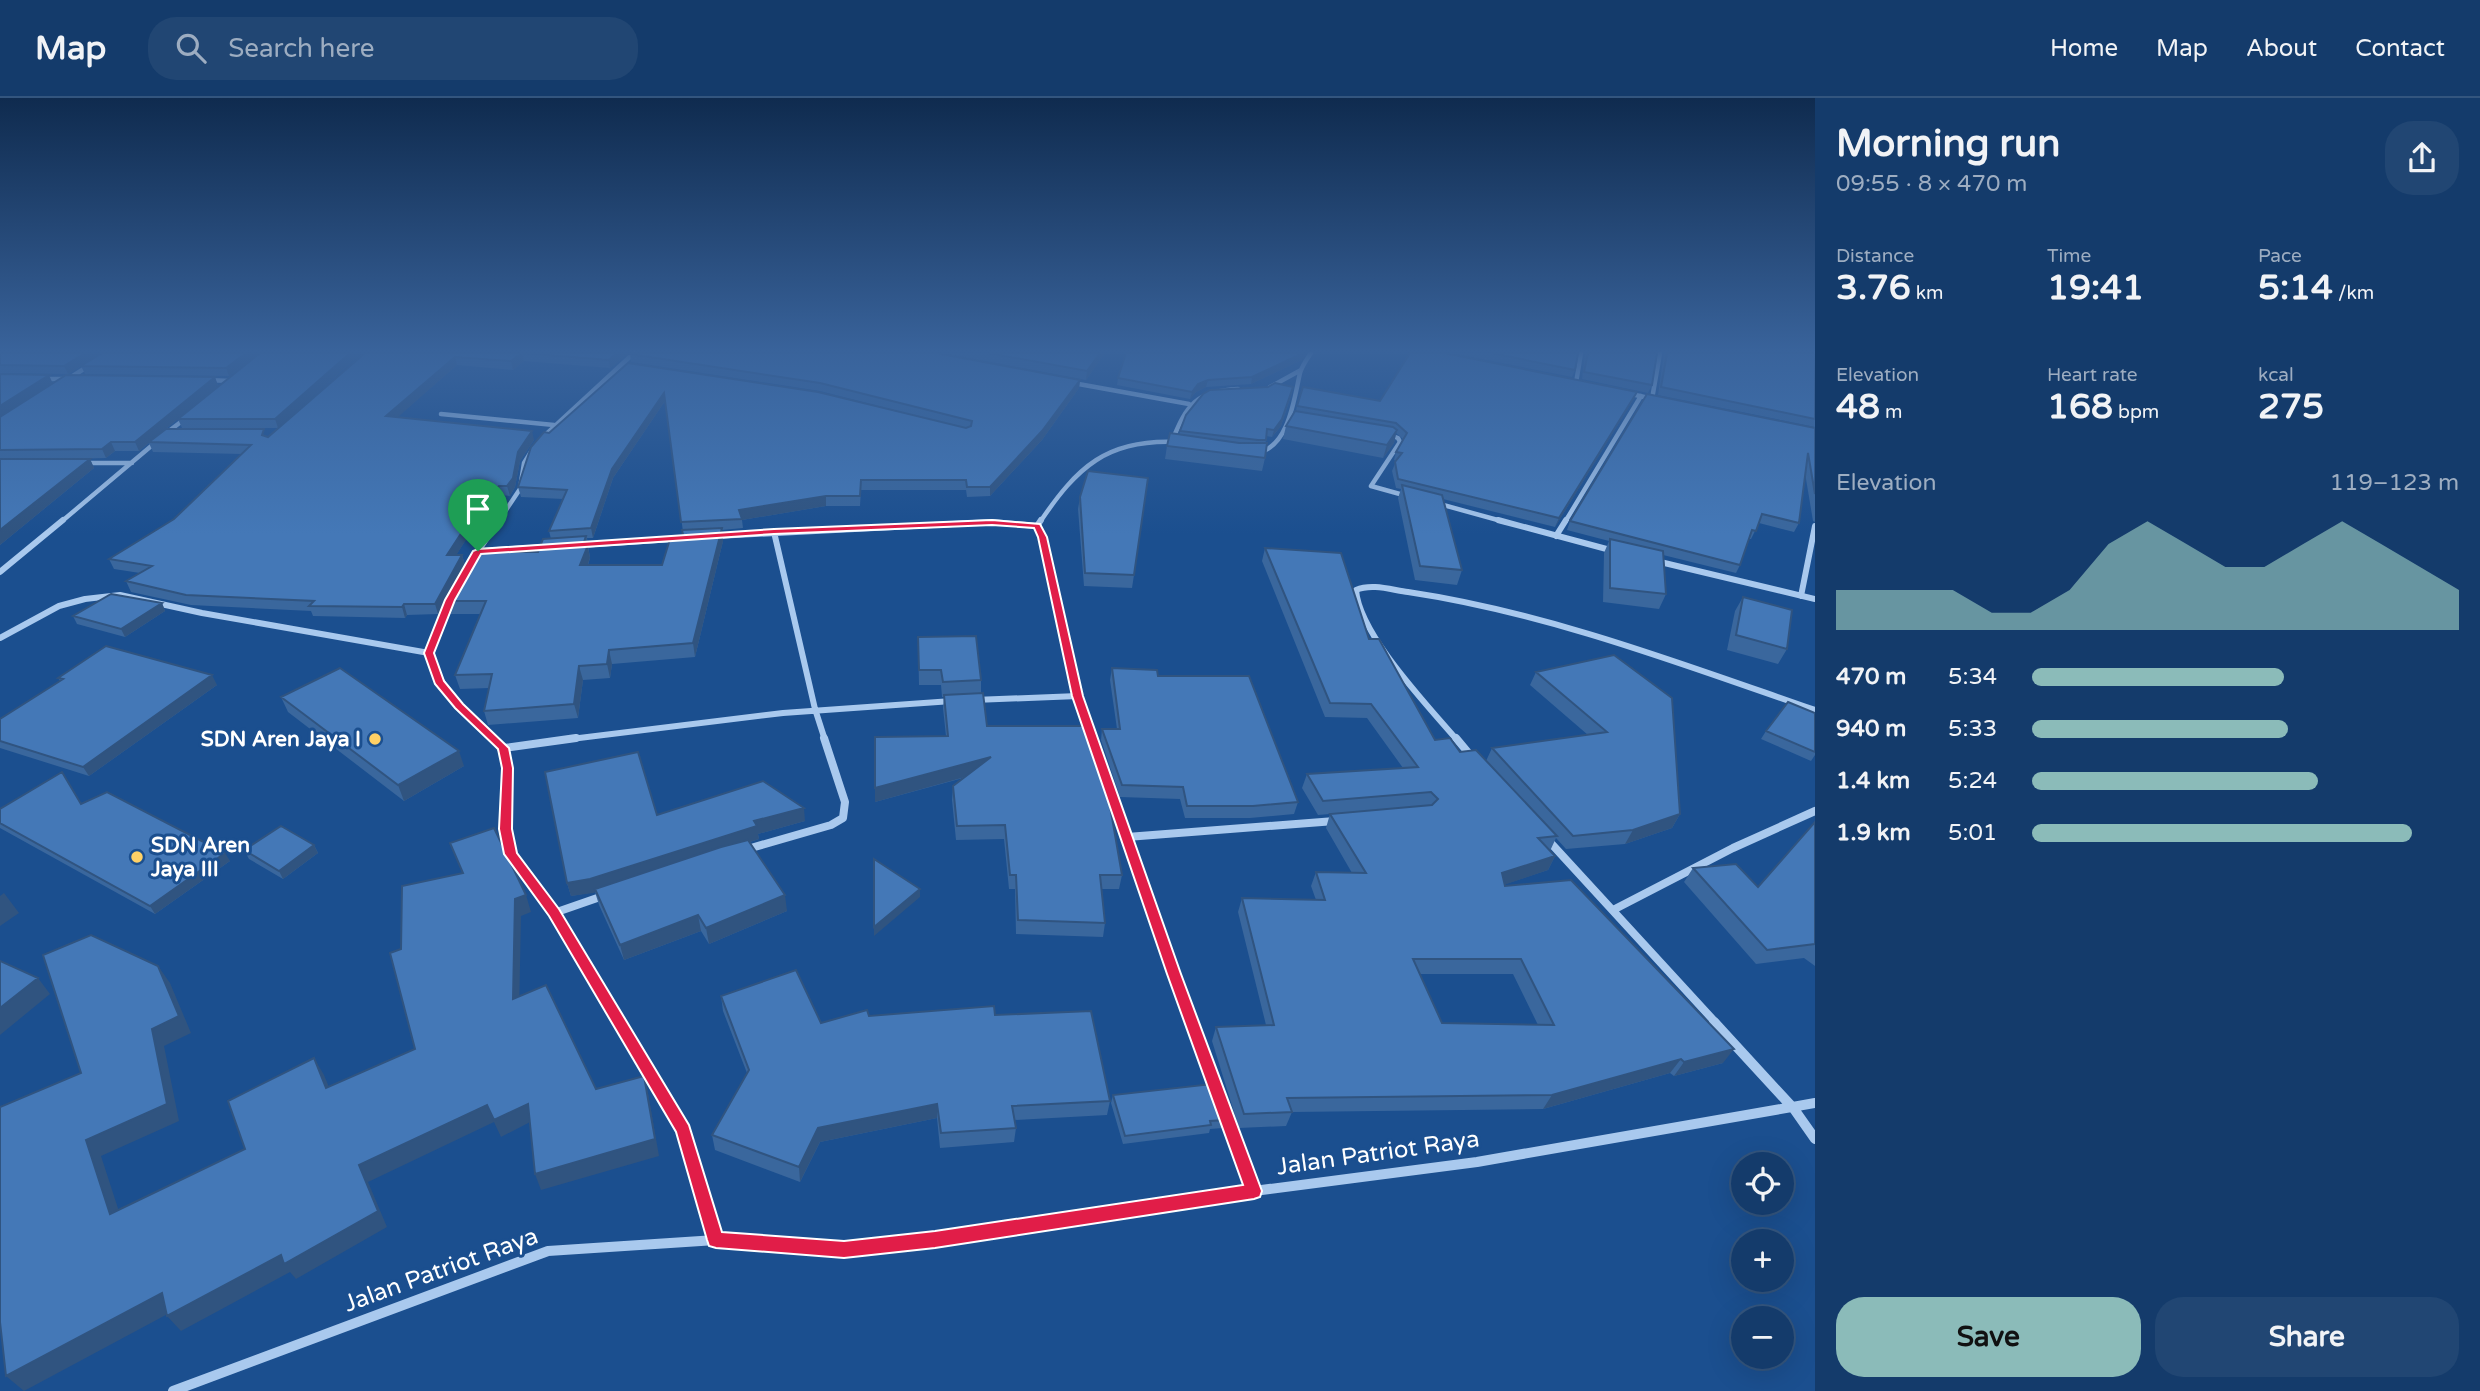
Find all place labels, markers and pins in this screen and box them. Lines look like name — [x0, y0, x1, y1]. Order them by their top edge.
pin — [448, 479, 508, 551]
place label: SDN Aren Jaya I — [201, 727, 361, 752]
marker: SDN Aren Jaya I — [367, 731, 383, 747]
place label: SDN Aren Jaya III — [150, 833, 250, 882]
marker: SDN Aren Jaya III — [129, 849, 145, 865]

